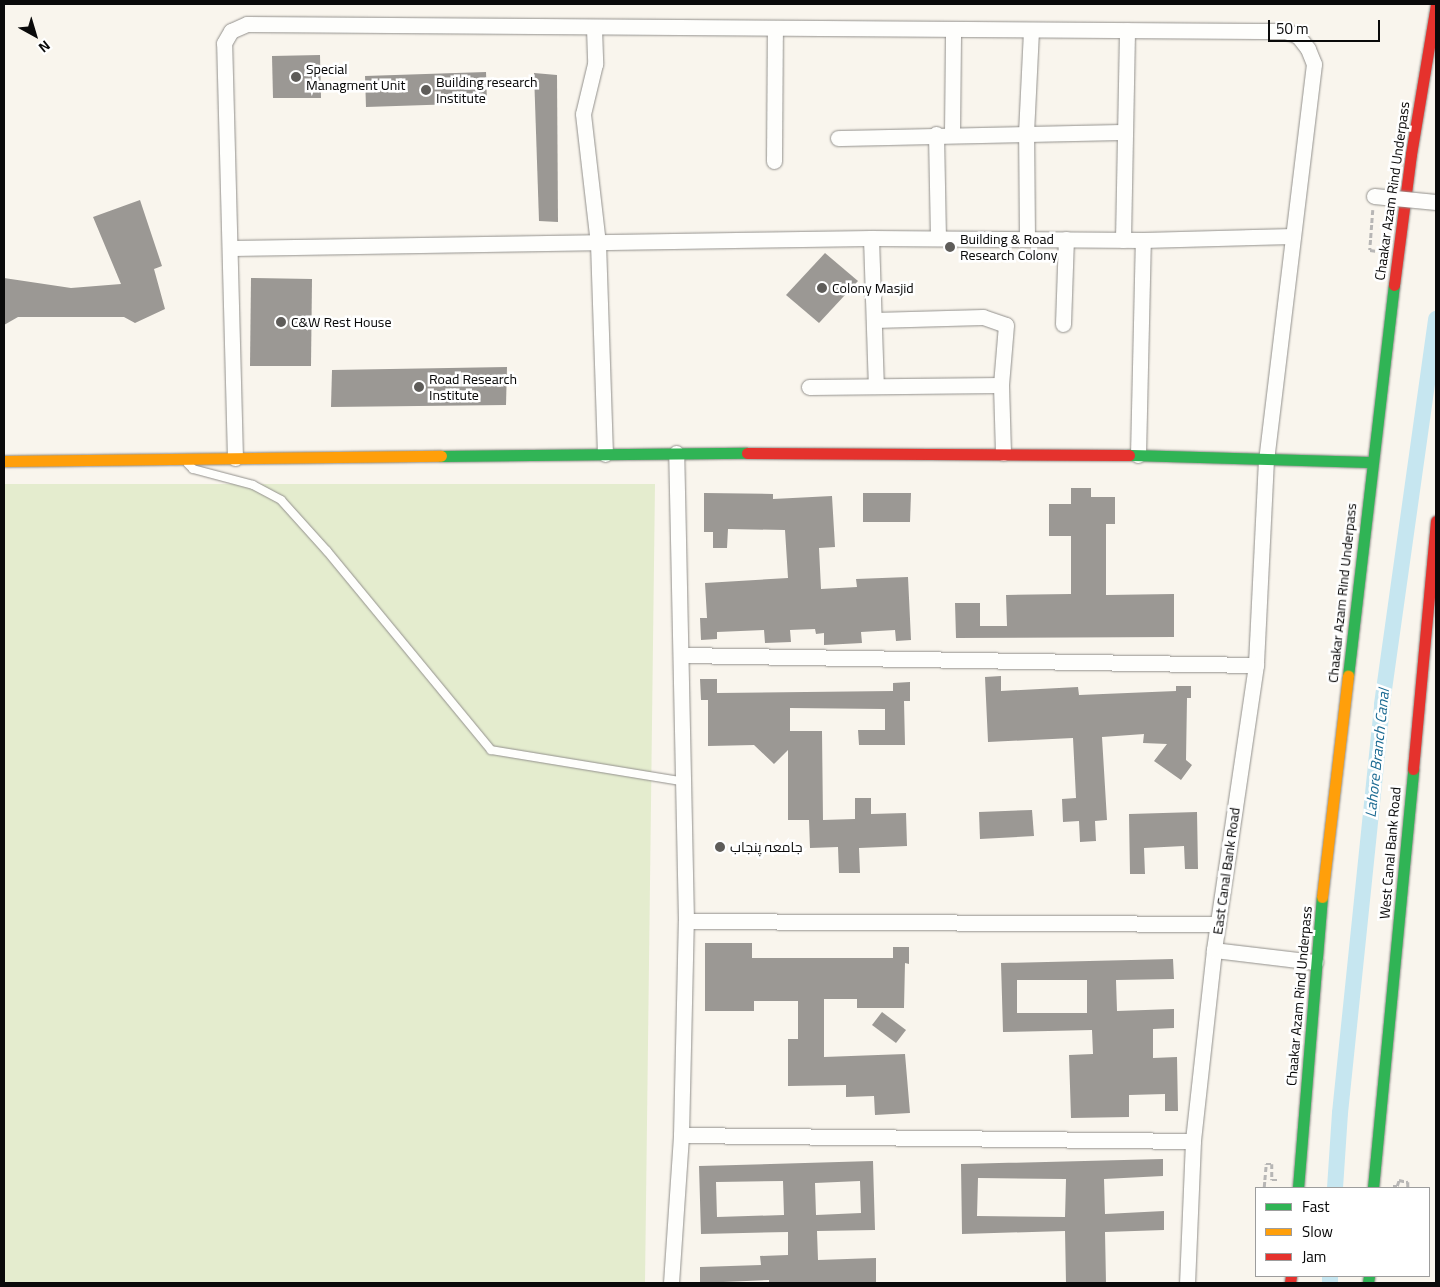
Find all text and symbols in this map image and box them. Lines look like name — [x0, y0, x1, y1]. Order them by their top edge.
north arrow — [10, 10, 60, 60]
scale bar — [1270, 10, 1382, 42]
text: 50 m — [1276, 14, 1309, 43]
text: N — [33, 34, 56, 60]
place label: Special Managment Unit — [306, 61, 405, 94]
marker: Special Managment Unit — [290, 71, 302, 83]
place label: Building research Institute — [436, 74, 538, 106]
marker: Building research Institute — [420, 84, 432, 96]
street label: Chaakar Azam Rind Underpass — [1371, 100, 1413, 282]
place label: Building & Road Research Colony — [960, 231, 1057, 264]
marker: Building & Road Research Colony — [944, 241, 956, 253]
place label: Colony Masjid — [832, 280, 914, 296]
marker: Colony Masjid — [816, 282, 828, 294]
place label: C&W Rest House — [291, 314, 391, 330]
marker: C&W Rest House — [275, 316, 287, 328]
place label: Road Research Institute — [429, 371, 517, 404]
marker: Road Research Institute — [413, 381, 425, 393]
street label: Chaakar Azam Rind Underpass — [1324, 502, 1360, 684]
water label: Lahore Branch Canal — [1361, 688, 1393, 818]
street label: West Canal Bank Road — [1376, 786, 1404, 920]
street label: East Canal Bank Road — [1209, 806, 1243, 936]
place label: جامعہ پنجاب — [730, 839, 802, 855]
marker: جامعہ پنجاب — [714, 841, 726, 853]
street label: Chaakar Azam Rind Underpass — [1283, 905, 1315, 1087]
legend — [1255, 1187, 1430, 1277]
text: Fast — [1302, 1192, 1330, 1221]
text: Slow — [1302, 1217, 1333, 1246]
text: Jam — [1302, 1242, 1326, 1271]

